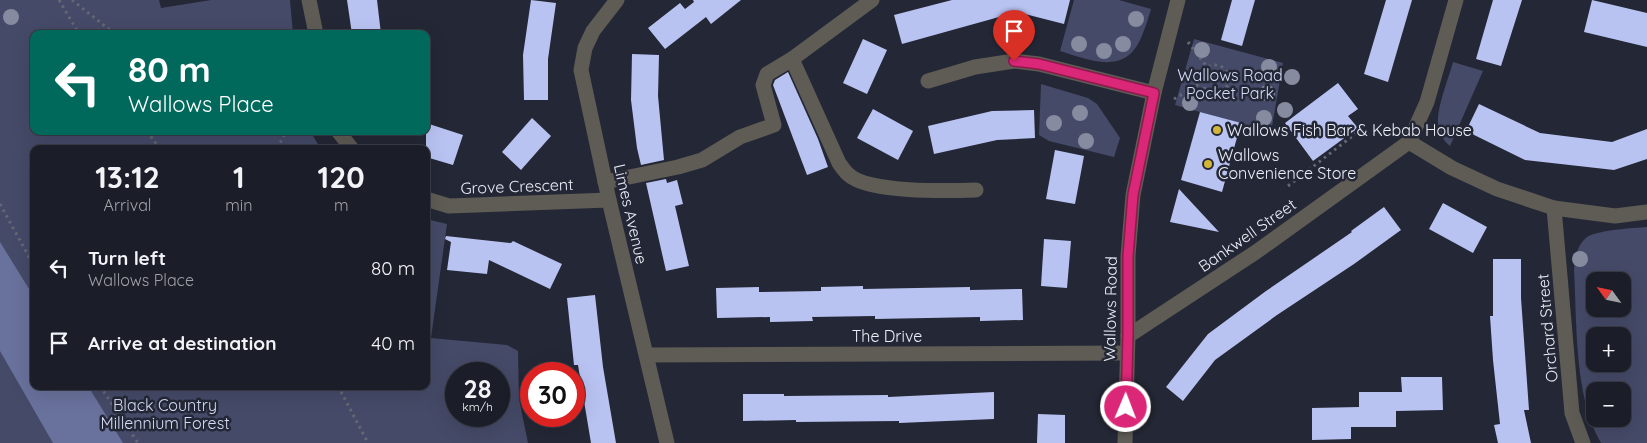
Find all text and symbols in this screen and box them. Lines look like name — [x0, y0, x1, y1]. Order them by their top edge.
pin — [993, 10, 1035, 61]
icon: arrive — [1000, 17, 1028, 45]
text: 80 m — [128, 47, 211, 91]
icon: left — [45, 50, 110, 115]
park label: Wallows Road Pocket Park — [1177, 65, 1283, 103]
text: Wallows Place — [128, 90, 274, 118]
place label: Wallows Fish Bar & Kebab House — [1227, 120, 1472, 140]
marker: Wallows Fish Bar & Kebab House — [1211, 124, 1223, 136]
place label: Wallows Convenience Store — [1218, 145, 1356, 183]
text: 13:12 — [95, 158, 160, 196]
text: 1 — [233, 158, 245, 196]
text: 120 — [318, 158, 365, 196]
marker: Wallows Convenience Store — [1202, 158, 1214, 170]
street label: Limes Avenue — [610, 162, 652, 266]
street label: Grove Crescent — [460, 174, 574, 198]
street label: Bankwell Street — [1194, 194, 1300, 276]
text: Arrival — [104, 195, 152, 215]
text: min — [225, 195, 252, 215]
text: m — [334, 195, 348, 215]
text: Turn left — [88, 246, 166, 270]
icon: left — [45, 254, 73, 282]
text: 80 m — [371, 256, 415, 280]
street label: Wallows Road — [1099, 256, 1121, 362]
text: Wallows Place — [88, 270, 194, 290]
north arrow — [1586, 272, 1631, 318]
map controls — [1586, 272, 1631, 427]
street label: Orchard Street — [1532, 273, 1562, 383]
street label: The Drive — [852, 326, 922, 346]
button: + — [1586, 327, 1631, 372]
icon: arrive — [45, 329, 73, 357]
text: Arrive at destination — [88, 331, 277, 355]
text: 40 m — [371, 331, 415, 355]
speed limit sign: 30 — [520, 362, 585, 427]
text: 28 — [464, 373, 491, 404]
position arrow — [1099, 380, 1151, 432]
button: − — [1586, 382, 1631, 427]
park label: Black Country Millennium Forest — [100, 395, 230, 433]
text: km/h — [462, 399, 493, 414]

